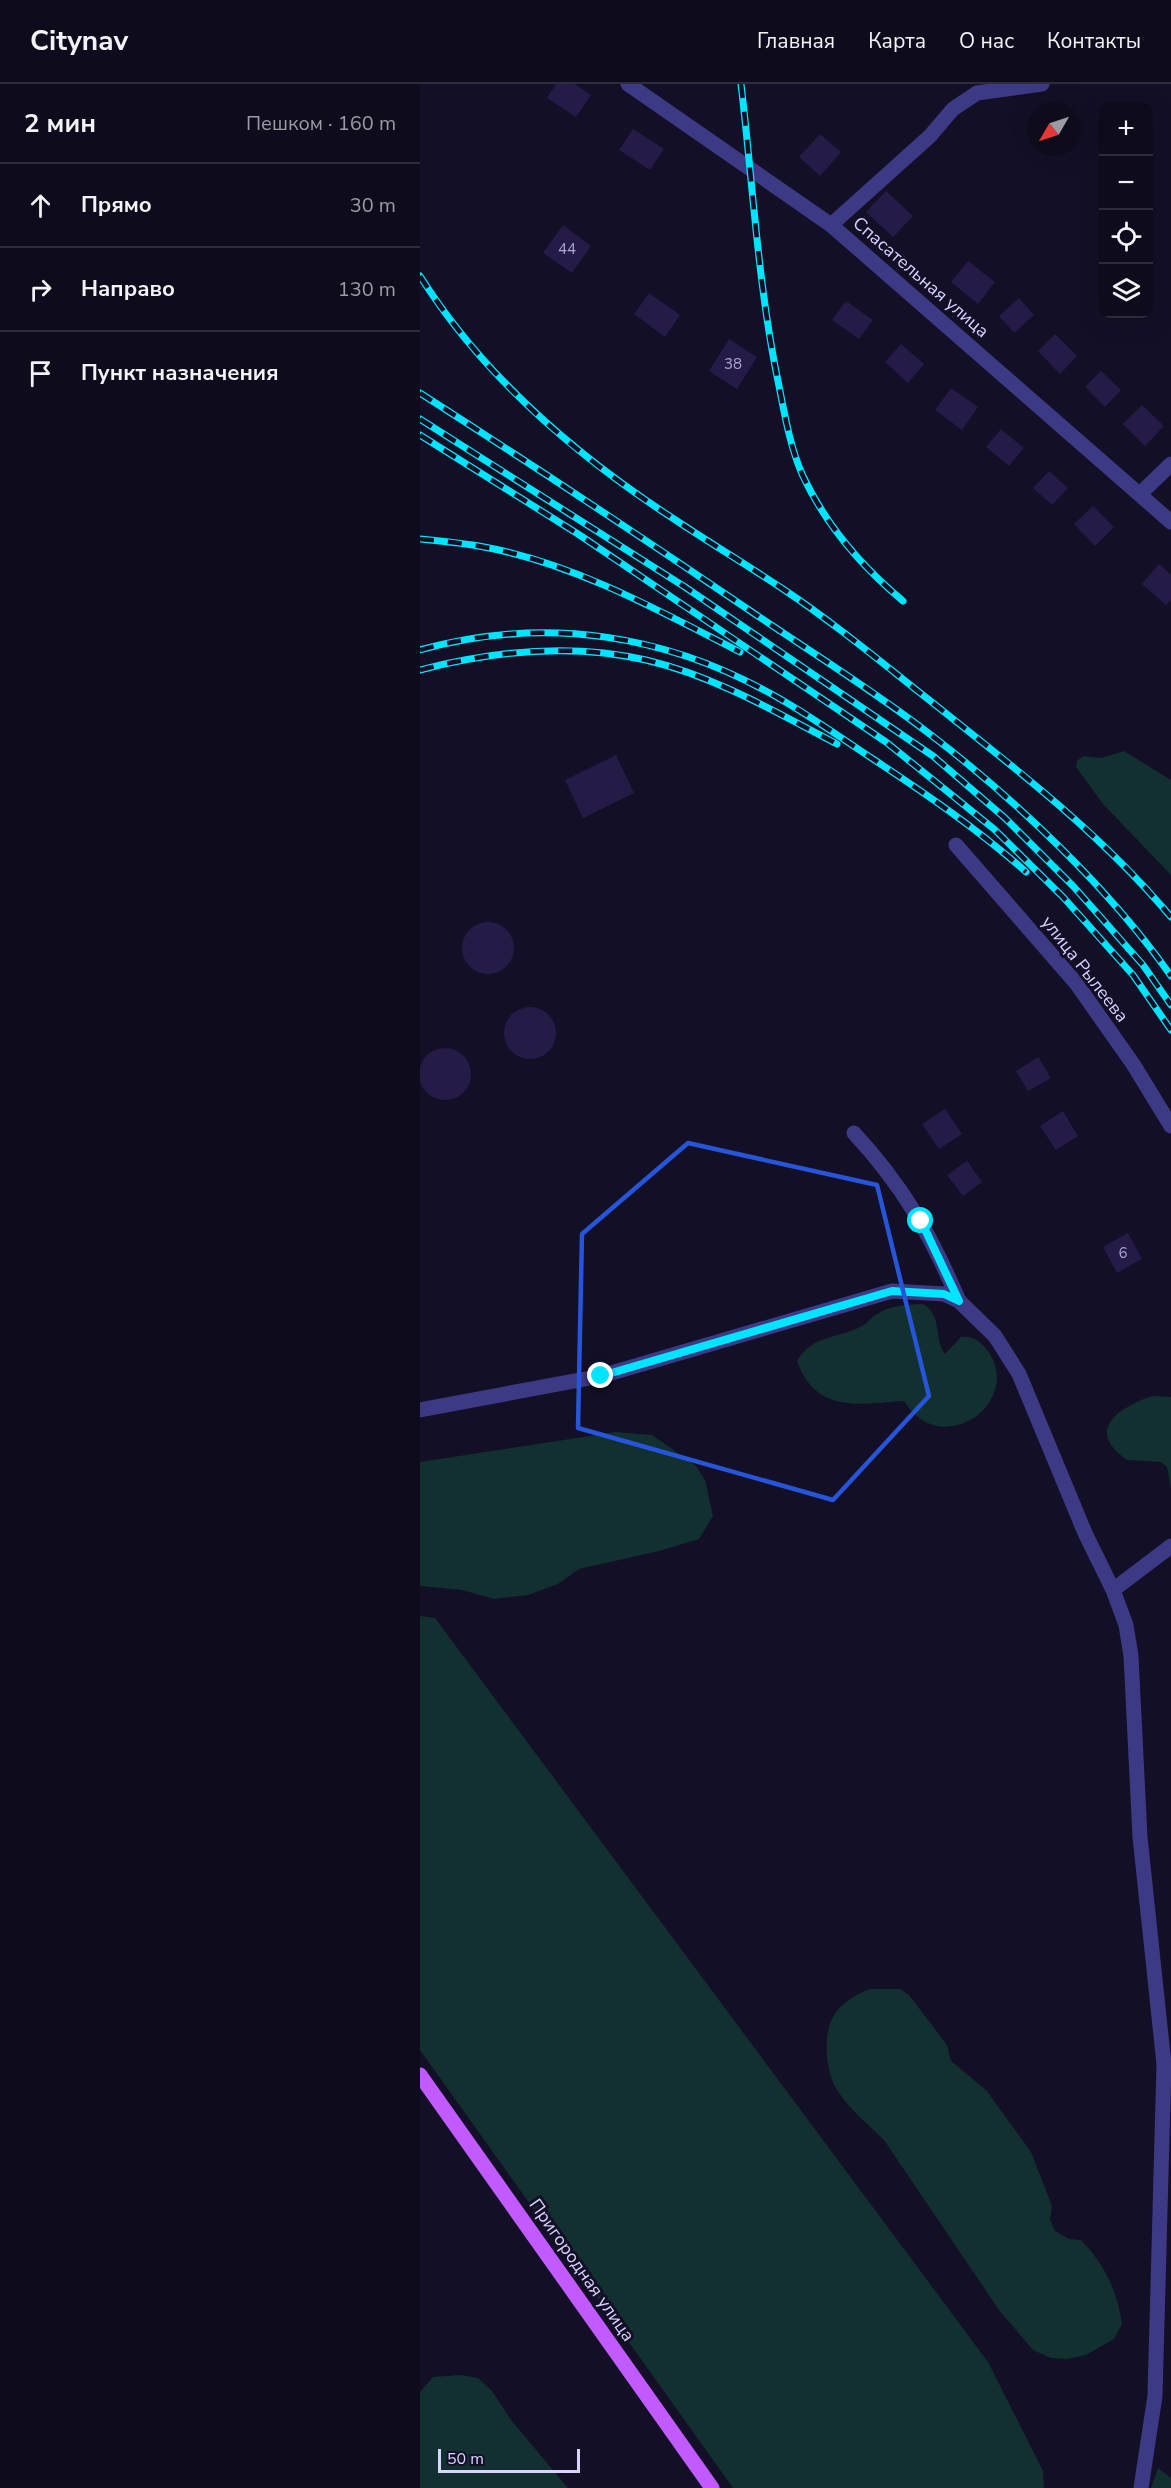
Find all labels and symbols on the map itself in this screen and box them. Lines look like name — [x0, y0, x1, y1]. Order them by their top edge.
north arrow — [1027, 102, 1081, 156]
street label: Спасательная улица — [848, 211, 994, 343]
house number: 44 — [558, 239, 576, 259]
house number: 38 — [724, 354, 742, 374]
street label: улица Рылеева — [1036, 911, 1134, 1027]
route start — [907, 1207, 933, 1233]
house number: 6 — [1118, 1243, 1128, 1263]
route end — [587, 1362, 613, 1388]
street label: Пригородная улица — [524, 2194, 640, 2346]
scale bar — [438, 2446, 580, 2474]

